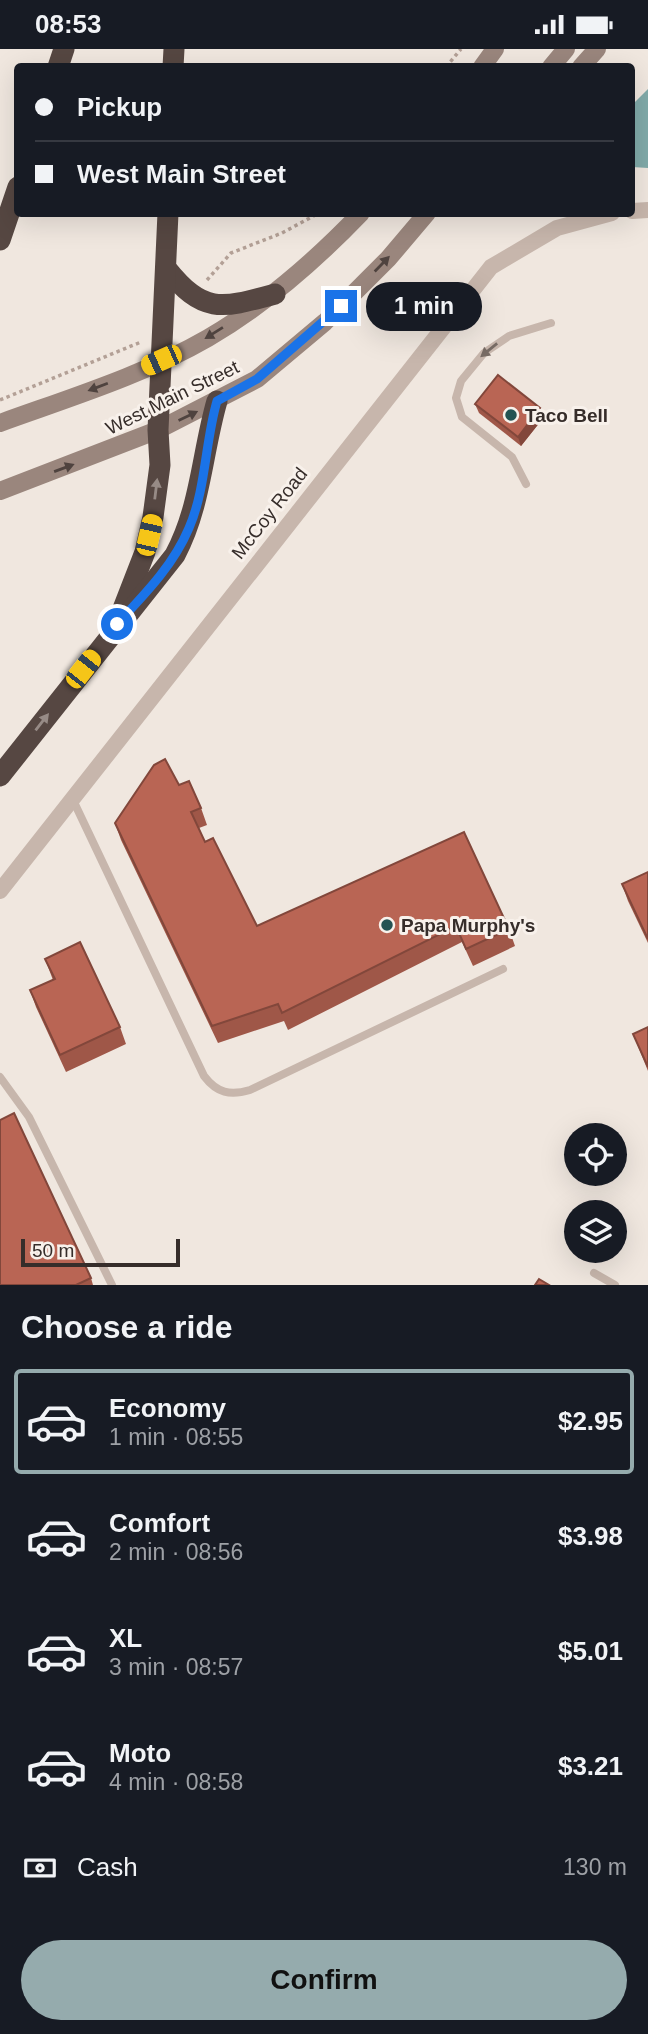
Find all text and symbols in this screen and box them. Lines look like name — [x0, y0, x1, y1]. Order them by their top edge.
text: 08:53 — [35, 9, 102, 39]
text: Pickup — [77, 92, 162, 122]
text: West Main Street — [77, 159, 286, 189]
one-way arrow — [374, 256, 391, 273]
callout: 1 min — [366, 281, 481, 331]
route end — [325, 290, 357, 322]
text: 1 min — [394, 293, 454, 319]
one-way arrow — [204, 327, 224, 340]
car — [138, 342, 185, 378]
one-way arrow — [481, 343, 499, 358]
street label: West Main Street — [102, 356, 243, 439]
one-way arrow — [88, 382, 109, 393]
place label: Taco Bell — [525, 405, 608, 426]
marker: Taco Bell — [503, 407, 519, 423]
one-way arrow — [178, 411, 198, 422]
one-way arrow — [54, 462, 75, 473]
street label: McCoy Road — [227, 464, 311, 563]
one-way arrow — [151, 478, 162, 500]
car — [135, 512, 164, 558]
route start — [101, 608, 133, 640]
car — [62, 646, 105, 692]
one-way arrow — [34, 713, 48, 731]
place label: Papa Murphy's — [401, 915, 535, 936]
marker: Papa Murphy's — [379, 917, 395, 933]
map controls — [564, 1123, 627, 1263]
button: locate — [564, 1123, 627, 1186]
button: layers — [564, 1200, 627, 1263]
scale bar — [21, 1236, 180, 1268]
text: 50 m — [32, 1240, 74, 1261]
text: Choose a ride — [21, 1309, 233, 1345]
icon: car — [25, 1390, 88, 1453]
text: Economy — [109, 1393, 226, 1423]
text: $2.95 — [558, 1406, 623, 1436]
text: 1 min · 08:55 — [109, 1424, 243, 1450]
icon: car — [25, 1505, 88, 1568]
text: Comfort — [109, 1508, 210, 1538]
text: $3.98 — [558, 1521, 623, 1551]
text: 2 min · 08:56 — [109, 1539, 243, 1565]
icon: car — [25, 1620, 88, 1683]
text: XL — [109, 1623, 142, 1653]
text: $5.01 — [558, 1636, 623, 1666]
text: 3 min · 08:57 — [109, 1654, 243, 1680]
icon: car — [25, 1735, 88, 1798]
text: Moto — [109, 1738, 171, 1768]
text: $3.21 — [558, 1751, 623, 1781]
text: 4 min · 08:58 — [109, 1769, 243, 1795]
icon: cash — [21, 1849, 59, 1887]
text: Cash — [77, 1852, 138, 1882]
text: 130 m — [563, 1854, 627, 1880]
button: Confirm — [21, 1940, 627, 2020]

